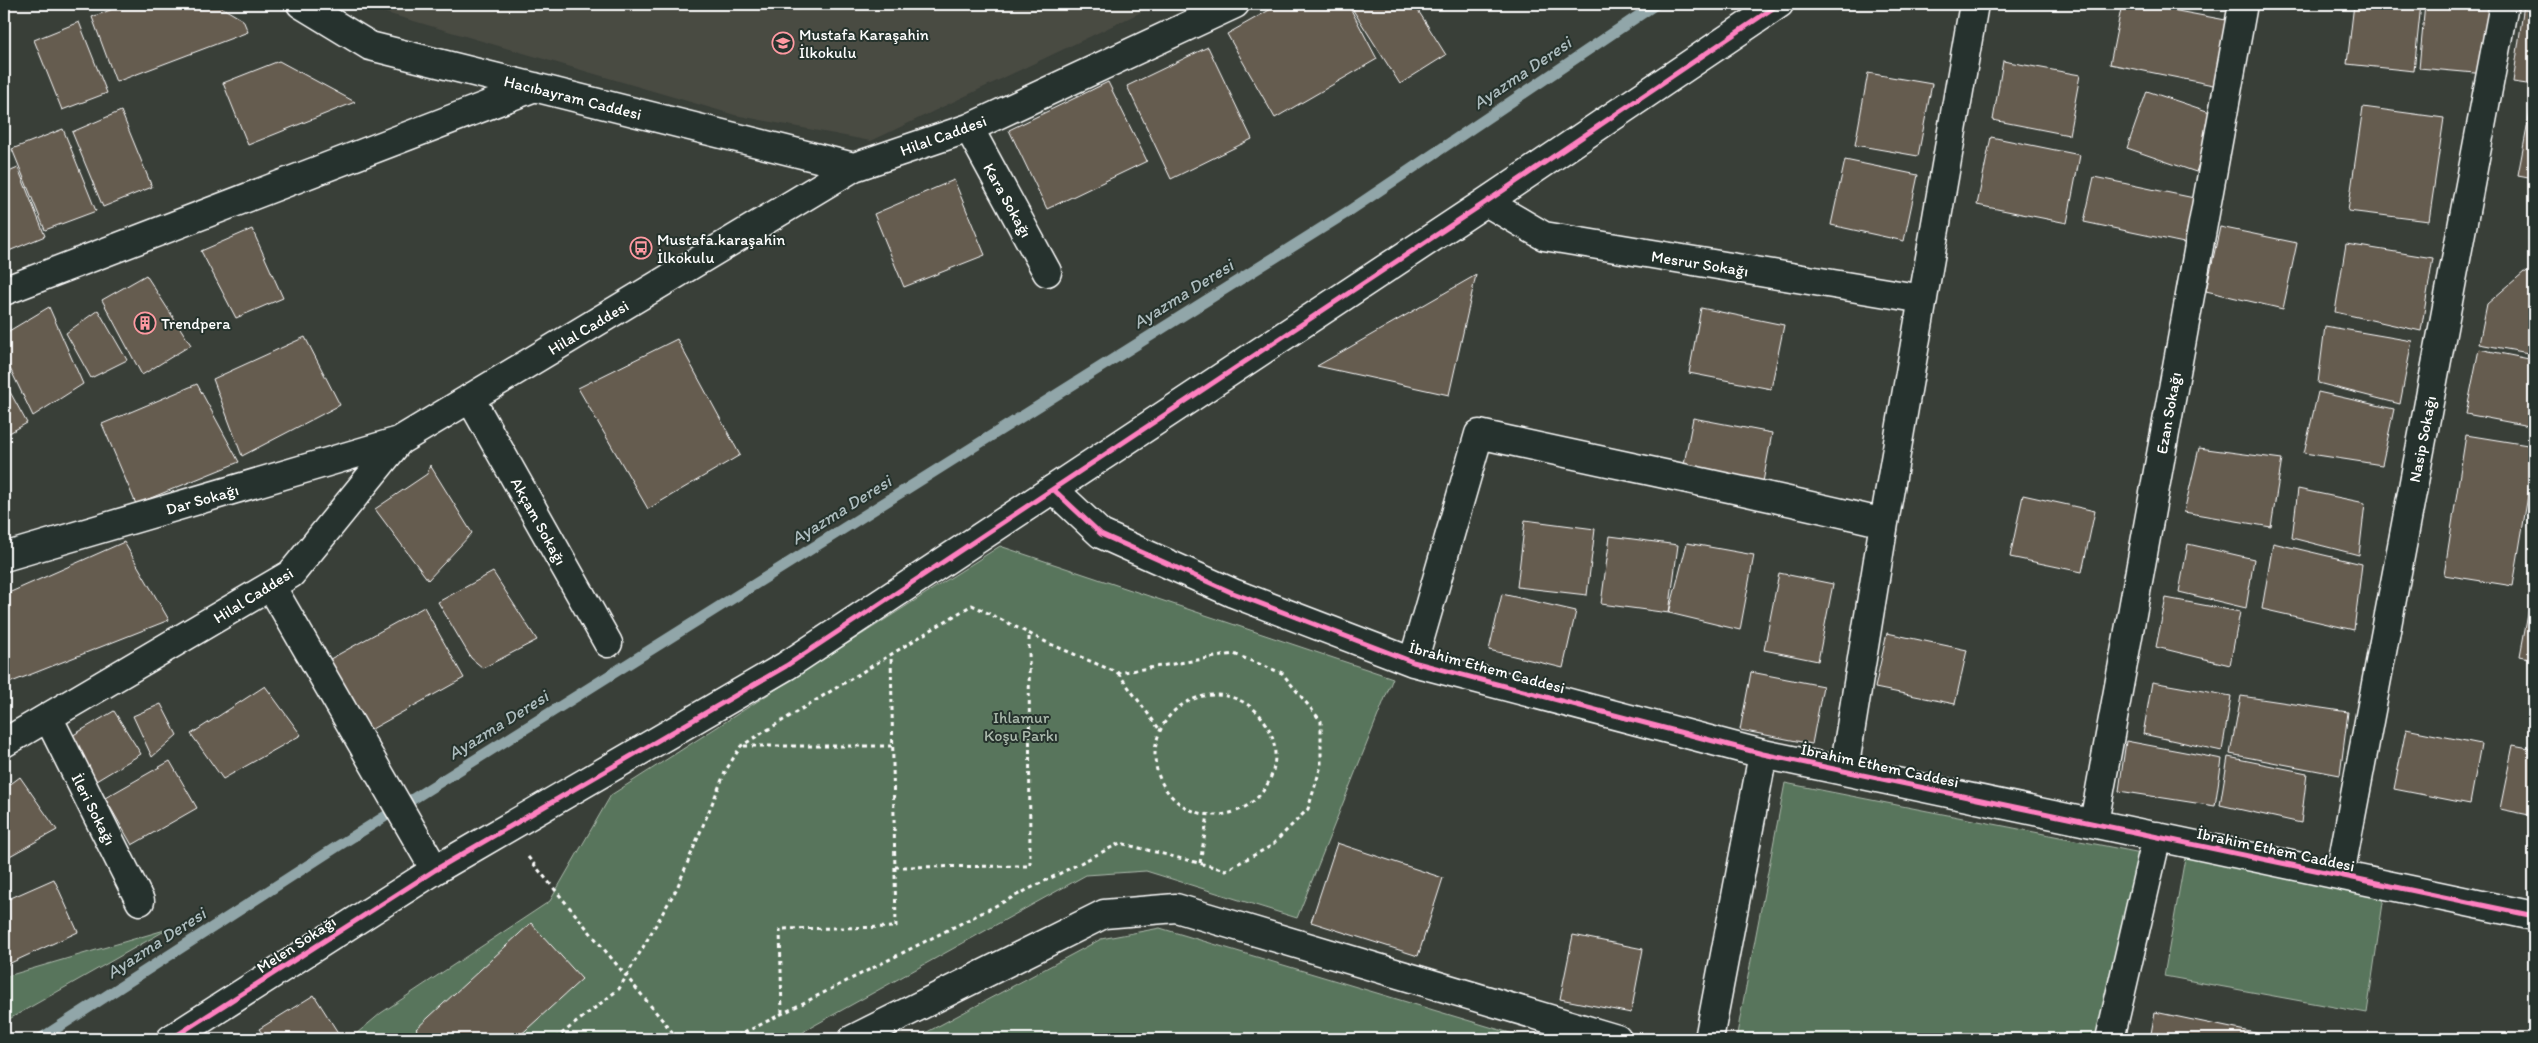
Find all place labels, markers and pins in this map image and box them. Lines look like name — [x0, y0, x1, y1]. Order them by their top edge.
place label: Mustafa Karaşahin İlkokulu — [799, 25, 929, 62]
school or university icon: Mustafa Karaşahin İlkokulu — [771, 31, 795, 55]
place label: Mustafa.karaşahin İlkokulu — [657, 230, 785, 267]
bus stop icon: Mustafa.karaşahin İlkokulu — [629, 236, 653, 260]
building icon: Trendpera — [133, 311, 157, 335]
place label: Trendpera — [161, 314, 231, 333]

